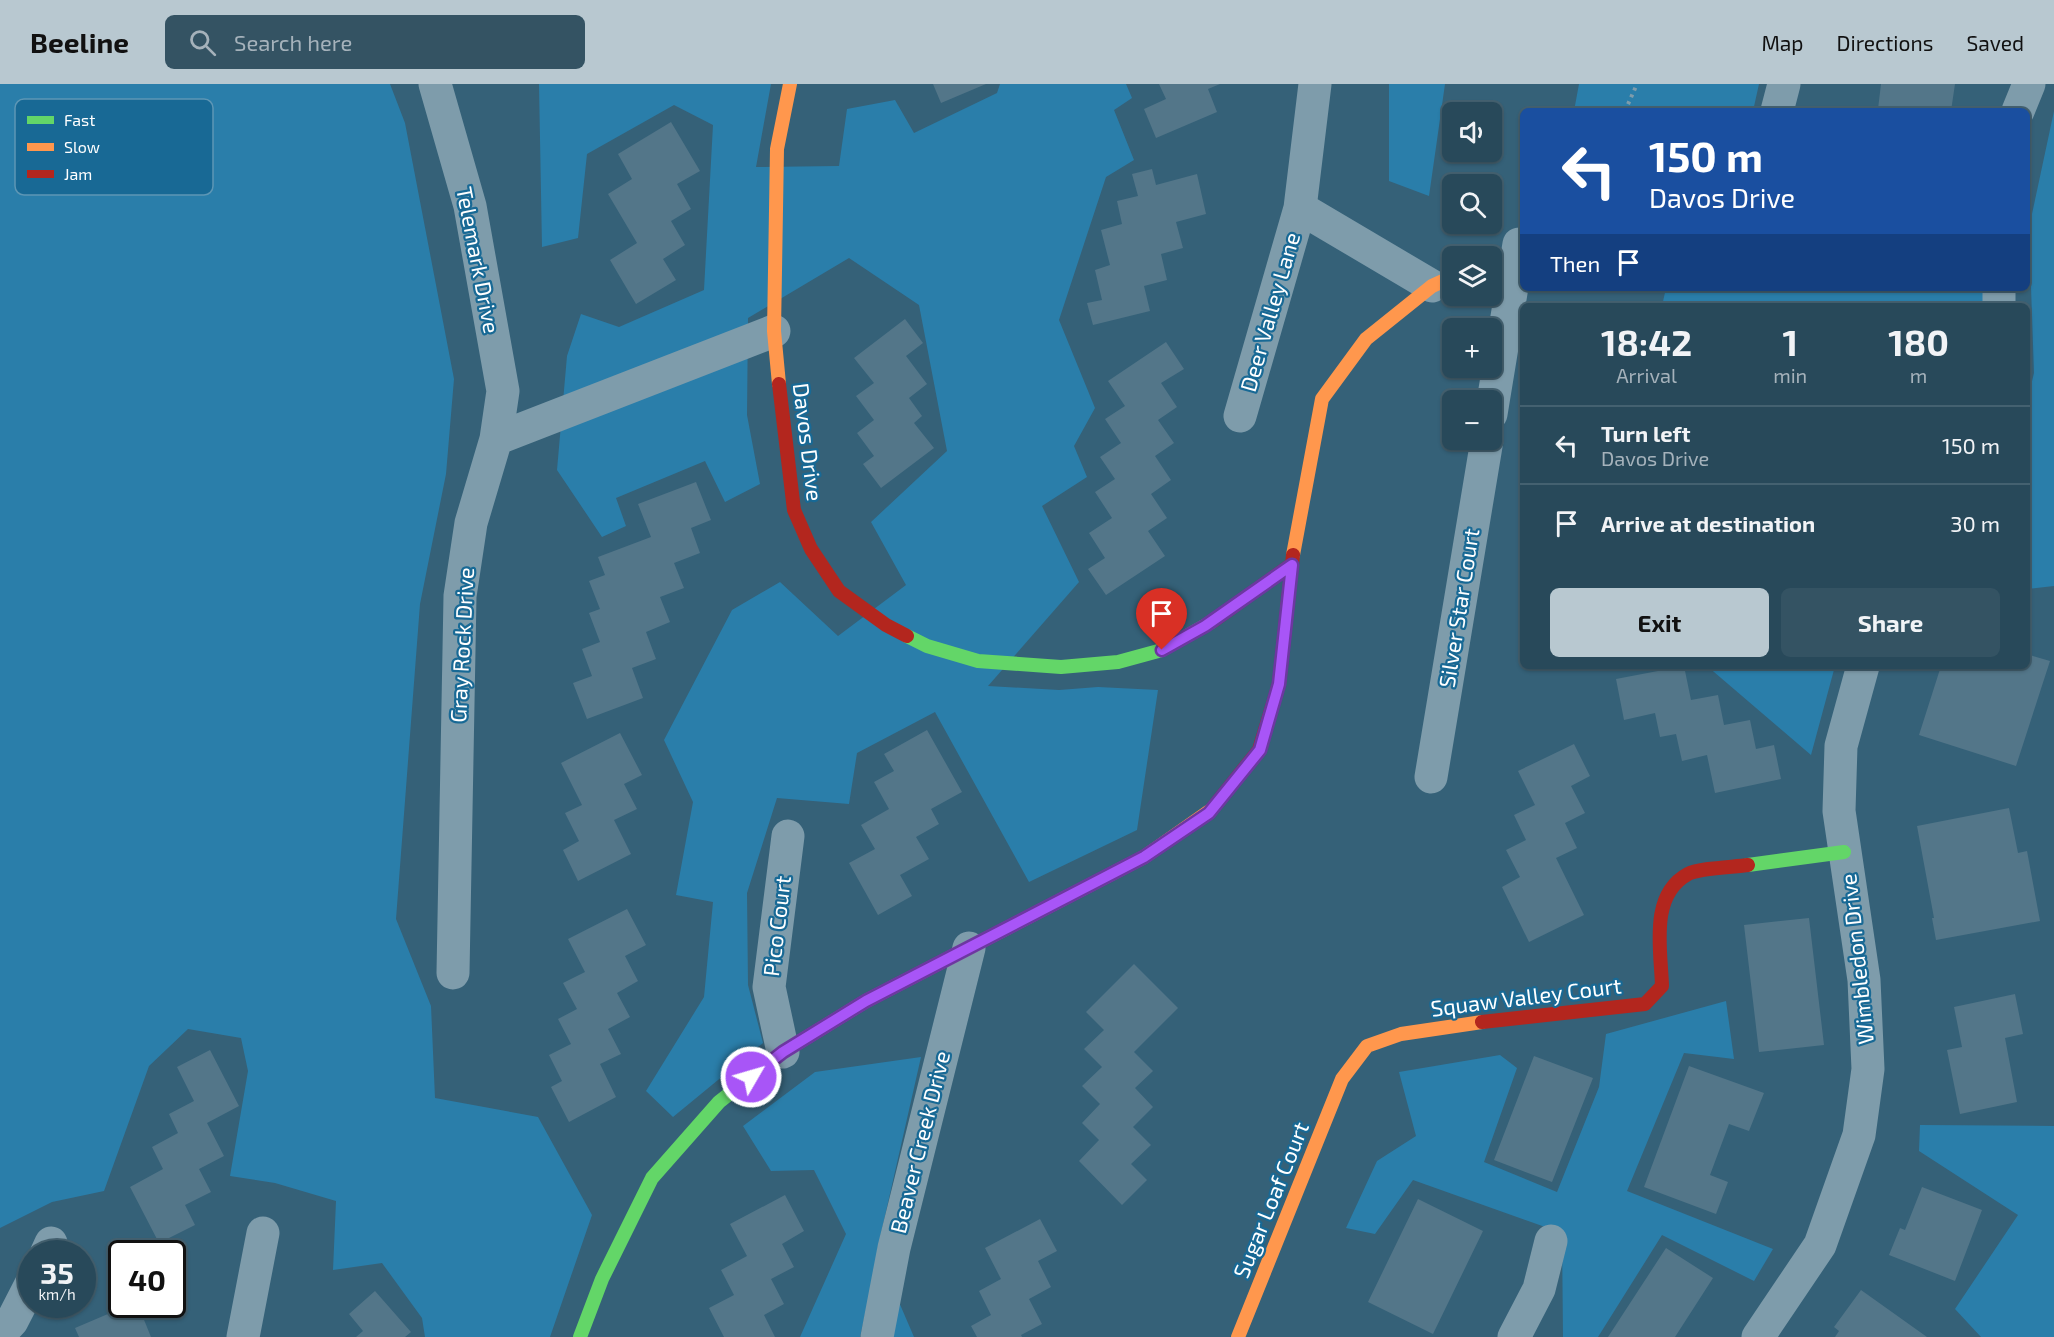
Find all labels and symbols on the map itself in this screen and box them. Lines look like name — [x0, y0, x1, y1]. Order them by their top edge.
legend — [15, 99, 213, 195]
text: Fast — [64, 110, 95, 129]
text: Slow — [64, 137, 100, 156]
text: Jam — [64, 164, 92, 183]
street label: Telemark Drive — [452, 184, 506, 335]
street label: Deer Valley Lane — [1234, 229, 1304, 394]
street label: Davos Drive — [789, 381, 829, 503]
street label: Silver Star Court — [1433, 526, 1483, 689]
street label: Gray Rock Drive — [444, 567, 478, 723]
pin — [1136, 588, 1187, 650]
street label: Wimbledon Drive — [1834, 872, 1878, 1046]
street label: Pico Court — [757, 874, 795, 978]
street label: Squaw Valley Court — [1429, 971, 1623, 1021]
position arrow — [719, 1045, 783, 1109]
street label: Beaver Creek Drive — [884, 1048, 954, 1236]
street label: Sugar Loaf Court — [1227, 1118, 1313, 1281]
speed limit sign: 40 — [108, 1240, 186, 1318]

